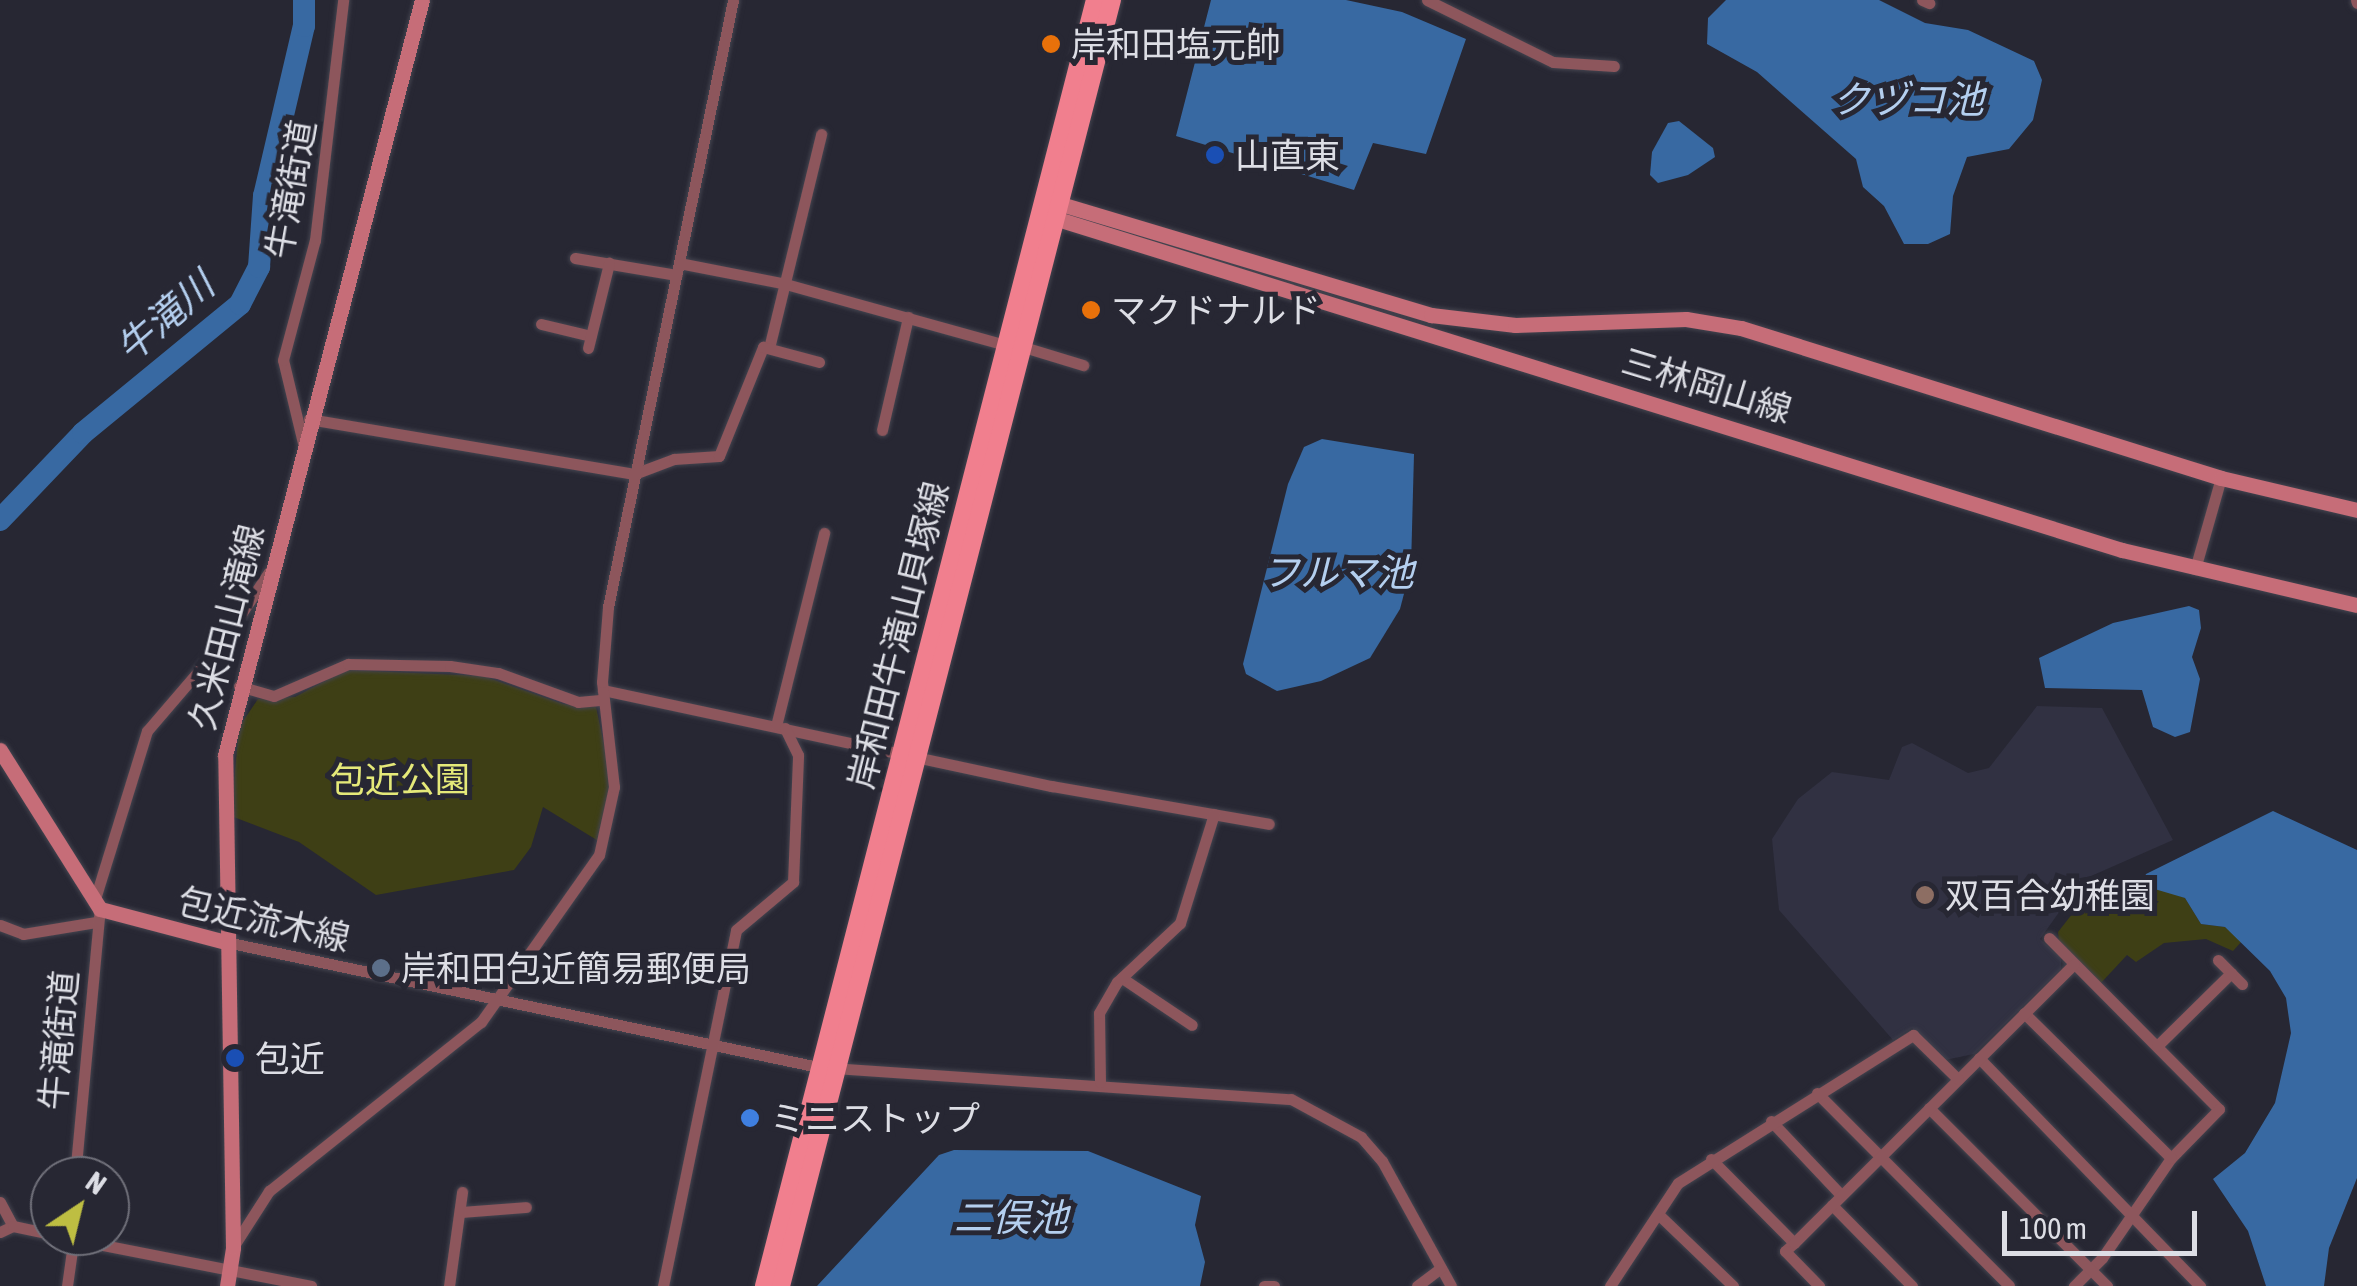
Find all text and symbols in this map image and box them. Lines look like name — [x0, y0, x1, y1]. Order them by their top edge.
place label: 岸和田塩元帥 — [1071, 23, 1281, 65]
marker: 岸和田塩元帥 — [1040, 33, 1062, 55]
water label: クヅコ池 — [1832, 77, 1984, 123]
street label: 牛滝街道 — [257, 116, 323, 262]
place label: 山直東 — [1235, 134, 1340, 176]
marker: 山直東 — [1204, 144, 1226, 166]
water label: 牛滝川 — [107, 262, 223, 372]
place label: マクドナルド — [1111, 289, 1321, 331]
marker: マクドナルド — [1080, 299, 1102, 321]
street label: 三林岡山線 — [1617, 339, 1797, 431]
street label: 岸和田牛滝山貝塚線 — [840, 477, 956, 793]
street label: 久米田山滝線 — [180, 520, 272, 734]
water label: フルマ池 — [1262, 550, 1414, 596]
park label: 包近公園 — [330, 758, 470, 800]
place label: 双百合幼稚園 — [1945, 874, 2155, 916]
street label: 包近流木線 — [174, 879, 354, 959]
marker: 双百合幼稚園 — [1914, 884, 1936, 906]
place label: 岸和田包近簡易郵便局 — [401, 947, 751, 989]
marker: 岸和田包近簡易郵便局 — [370, 957, 392, 979]
street label: 牛滝街道 — [31, 968, 85, 1112]
place label: 包近 — [255, 1037, 325, 1079]
marker: 包近 — [224, 1047, 246, 1069]
place label: ミニストップ — [770, 1097, 980, 1139]
marker: ミニストップ — [739, 1107, 761, 1129]
north arrow — [30, 1156, 130, 1256]
text: N — [80, 1165, 112, 1201]
scale bar — [2007, 1191, 2202, 1253]
water label: 二俣池 — [954, 1195, 1068, 1241]
text: 100 m — [2019, 1211, 2087, 1245]

